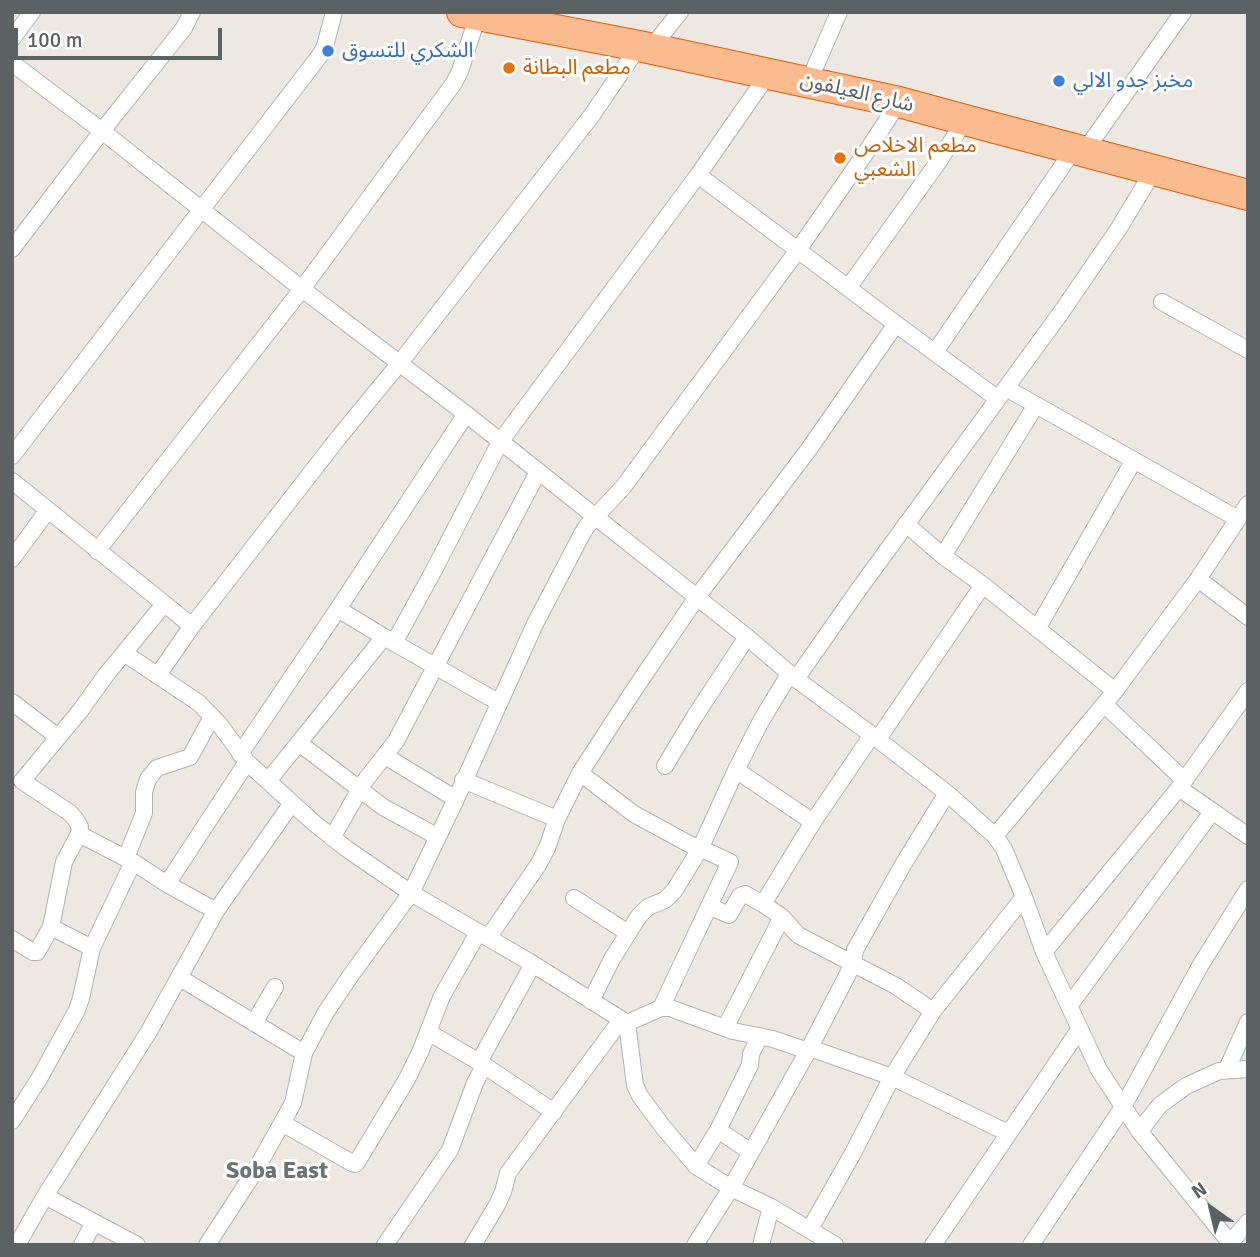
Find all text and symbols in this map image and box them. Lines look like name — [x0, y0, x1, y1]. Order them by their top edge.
scale bar — [18, 14, 226, 58]
text: 100 m — [27, 27, 82, 53]
place label: الشكري للتسوق — [342, 38, 473, 64]
marker: الشكري للتسوق — [320, 43, 336, 59]
place label: مطعم البطانة — [523, 55, 631, 81]
marker: مطعم البطانة — [501, 60, 517, 76]
street label: شارع العيلفون — [798, 68, 916, 118]
place label: مخبز جدو الالي — [1073, 68, 1193, 94]
marker: مخبز جدو الالي — [1051, 73, 1067, 89]
place label: مطعم الاخلاص الشعبي — [854, 133, 977, 183]
marker: مطعم الاخلاص الشعبي — [832, 150, 848, 166]
district label: Soba East — [226, 1158, 328, 1186]
north arrow — [1176, 1173, 1246, 1243]
text: N — [1187, 1177, 1211, 1204]

